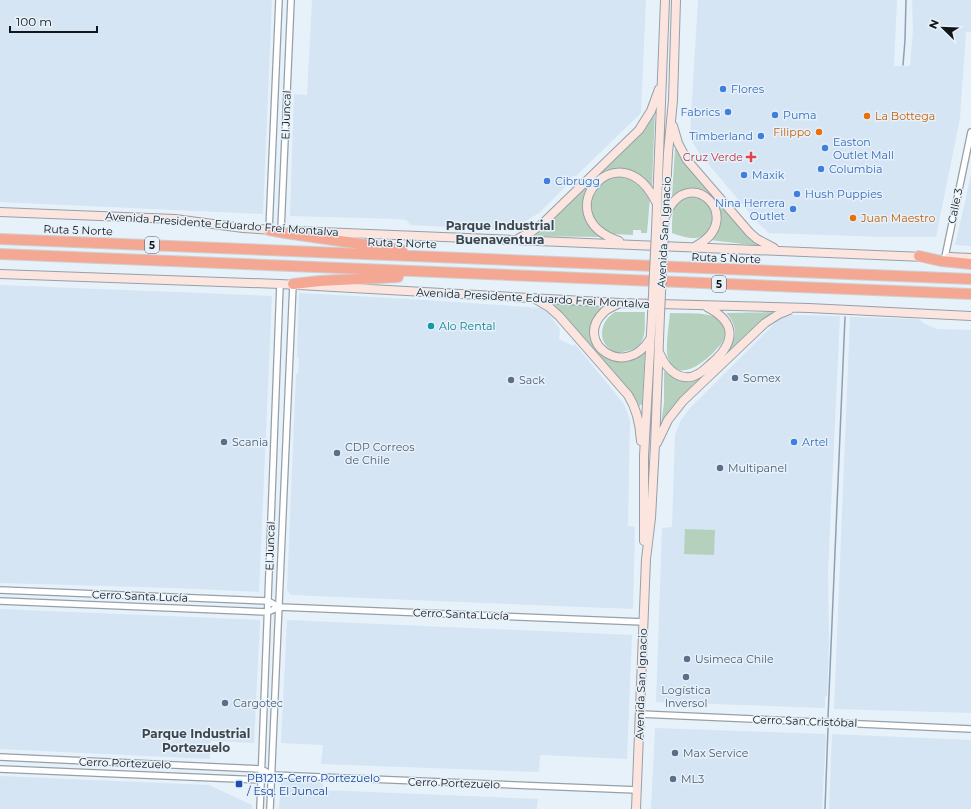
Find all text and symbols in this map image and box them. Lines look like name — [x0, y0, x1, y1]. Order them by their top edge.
scale bar — [10, 8, 97, 34]
north arrow — [923, 8, 963, 48]
text: 100 m — [16, 14, 52, 29]
text: N — [926, 17, 942, 31]
place label: Flores — [731, 82, 765, 96]
marker: Flores — [718, 84, 728, 94]
street label: El Juncal — [278, 90, 294, 140]
place label: Fabrics — [680, 105, 721, 119]
marker: Fabrics — [723, 107, 733, 117]
place label: Puma — [783, 108, 816, 122]
place label: La Bottega — [875, 109, 935, 123]
marker: Puma — [770, 110, 780, 120]
marker: La Bottega — [862, 111, 872, 121]
place label: Filippo — [773, 125, 811, 139]
marker: Filippo — [814, 127, 824, 137]
place label: Timberland — [689, 129, 753, 143]
marker: Timberland — [756, 131, 766, 141]
place label: Easton Outlet Mall — [833, 135, 894, 162]
marker: Easton Outlet Mall — [820, 143, 830, 153]
place label: Cruz Verde — [683, 150, 743, 164]
marker: Cruz Verde — [746, 152, 756, 162]
place label: Columbia — [829, 162, 882, 176]
marker: Columbia — [816, 164, 826, 174]
place label: Maxik — [752, 168, 785, 182]
marker: Maxik — [739, 170, 749, 180]
place label: Cibrugg — [555, 174, 600, 188]
marker: Cibrugg — [542, 176, 552, 186]
street label: Avenida San Ignacio — [654, 176, 674, 288]
place label: Hush Puppies — [805, 187, 883, 201]
street label: Calle 3 — [944, 187, 966, 225]
marker: Hush Puppies — [792, 189, 802, 199]
place label: Nina Herrera Outlet — [715, 196, 786, 223]
marker: Nina Herrera Outlet — [788, 204, 798, 214]
street label: Avenida Presidente Eduardo Frei Montalva — [105, 209, 339, 239]
place label: Juan Maestro — [860, 211, 935, 225]
marker: Juan Maestro — [848, 213, 858, 223]
district label: Parque Industrial Buenaventura — [446, 218, 554, 247]
street label: Ruta 5 Norte — [43, 222, 113, 238]
street label: Ruta 5 Norte — [367, 235, 437, 251]
road number: 5 — [145, 237, 159, 253]
street label: Ruta 5 Norte — [691, 250, 761, 266]
road number: 5 — [712, 276, 726, 292]
street label: Avenida Presidente Eduardo Frei Montalva — [416, 285, 650, 311]
place label: Alo Rental — [439, 319, 495, 333]
marker: Alo Rental — [426, 321, 436, 331]
place label: Somex — [743, 371, 781, 385]
place label: Sack — [519, 373, 545, 387]
marker: Somex — [730, 373, 740, 383]
marker: Sack — [506, 375, 516, 385]
place label: Scania — [232, 435, 268, 449]
place label: Artel — [802, 435, 828, 449]
marker: Scania — [219, 437, 229, 447]
marker: Artel — [789, 437, 799, 447]
place label: CDP Correos de Chile — [345, 440, 415, 467]
marker: CDP Correos de Chile — [332, 448, 342, 458]
place label: Multipanel — [728, 461, 787, 475]
marker: Multipanel — [715, 463, 725, 473]
street label: El Juncal — [262, 521, 278, 571]
street label: Cerro Santa Lucía — [92, 587, 188, 605]
street label: Cerro Santa Lucía — [413, 605, 509, 623]
street label: Avenida San Ignacio — [632, 628, 650, 740]
place label: Usimeca Chile — [695, 652, 774, 666]
marker: Usimeca Chile — [682, 654, 692, 664]
marker: Logística Inversol — [681, 672, 691, 682]
place label: Logística Inversol — [661, 683, 711, 710]
place label: Cargotec — [233, 696, 283, 710]
marker: Cargotec — [220, 698, 230, 708]
street label: Cerro San Cristóbal — [752, 712, 858, 730]
district label: Parque Industrial Portezuelo — [142, 726, 250, 755]
place label: Max Service — [683, 746, 749, 760]
marker: Max Service — [670, 748, 680, 758]
street label: Cerro Portezuelo — [79, 754, 171, 772]
place label: PB1213-Cerro Portezuelo / Esq. El Juncal — [246, 771, 380, 798]
place label: ML3 — [681, 772, 704, 786]
street label: Cerro Portezuelo — [408, 774, 500, 792]
marker: ML3 — [668, 774, 678, 784]
marker: PB1213-Cerro Portezuelo / Esq. El Juncal — [234, 779, 244, 789]

